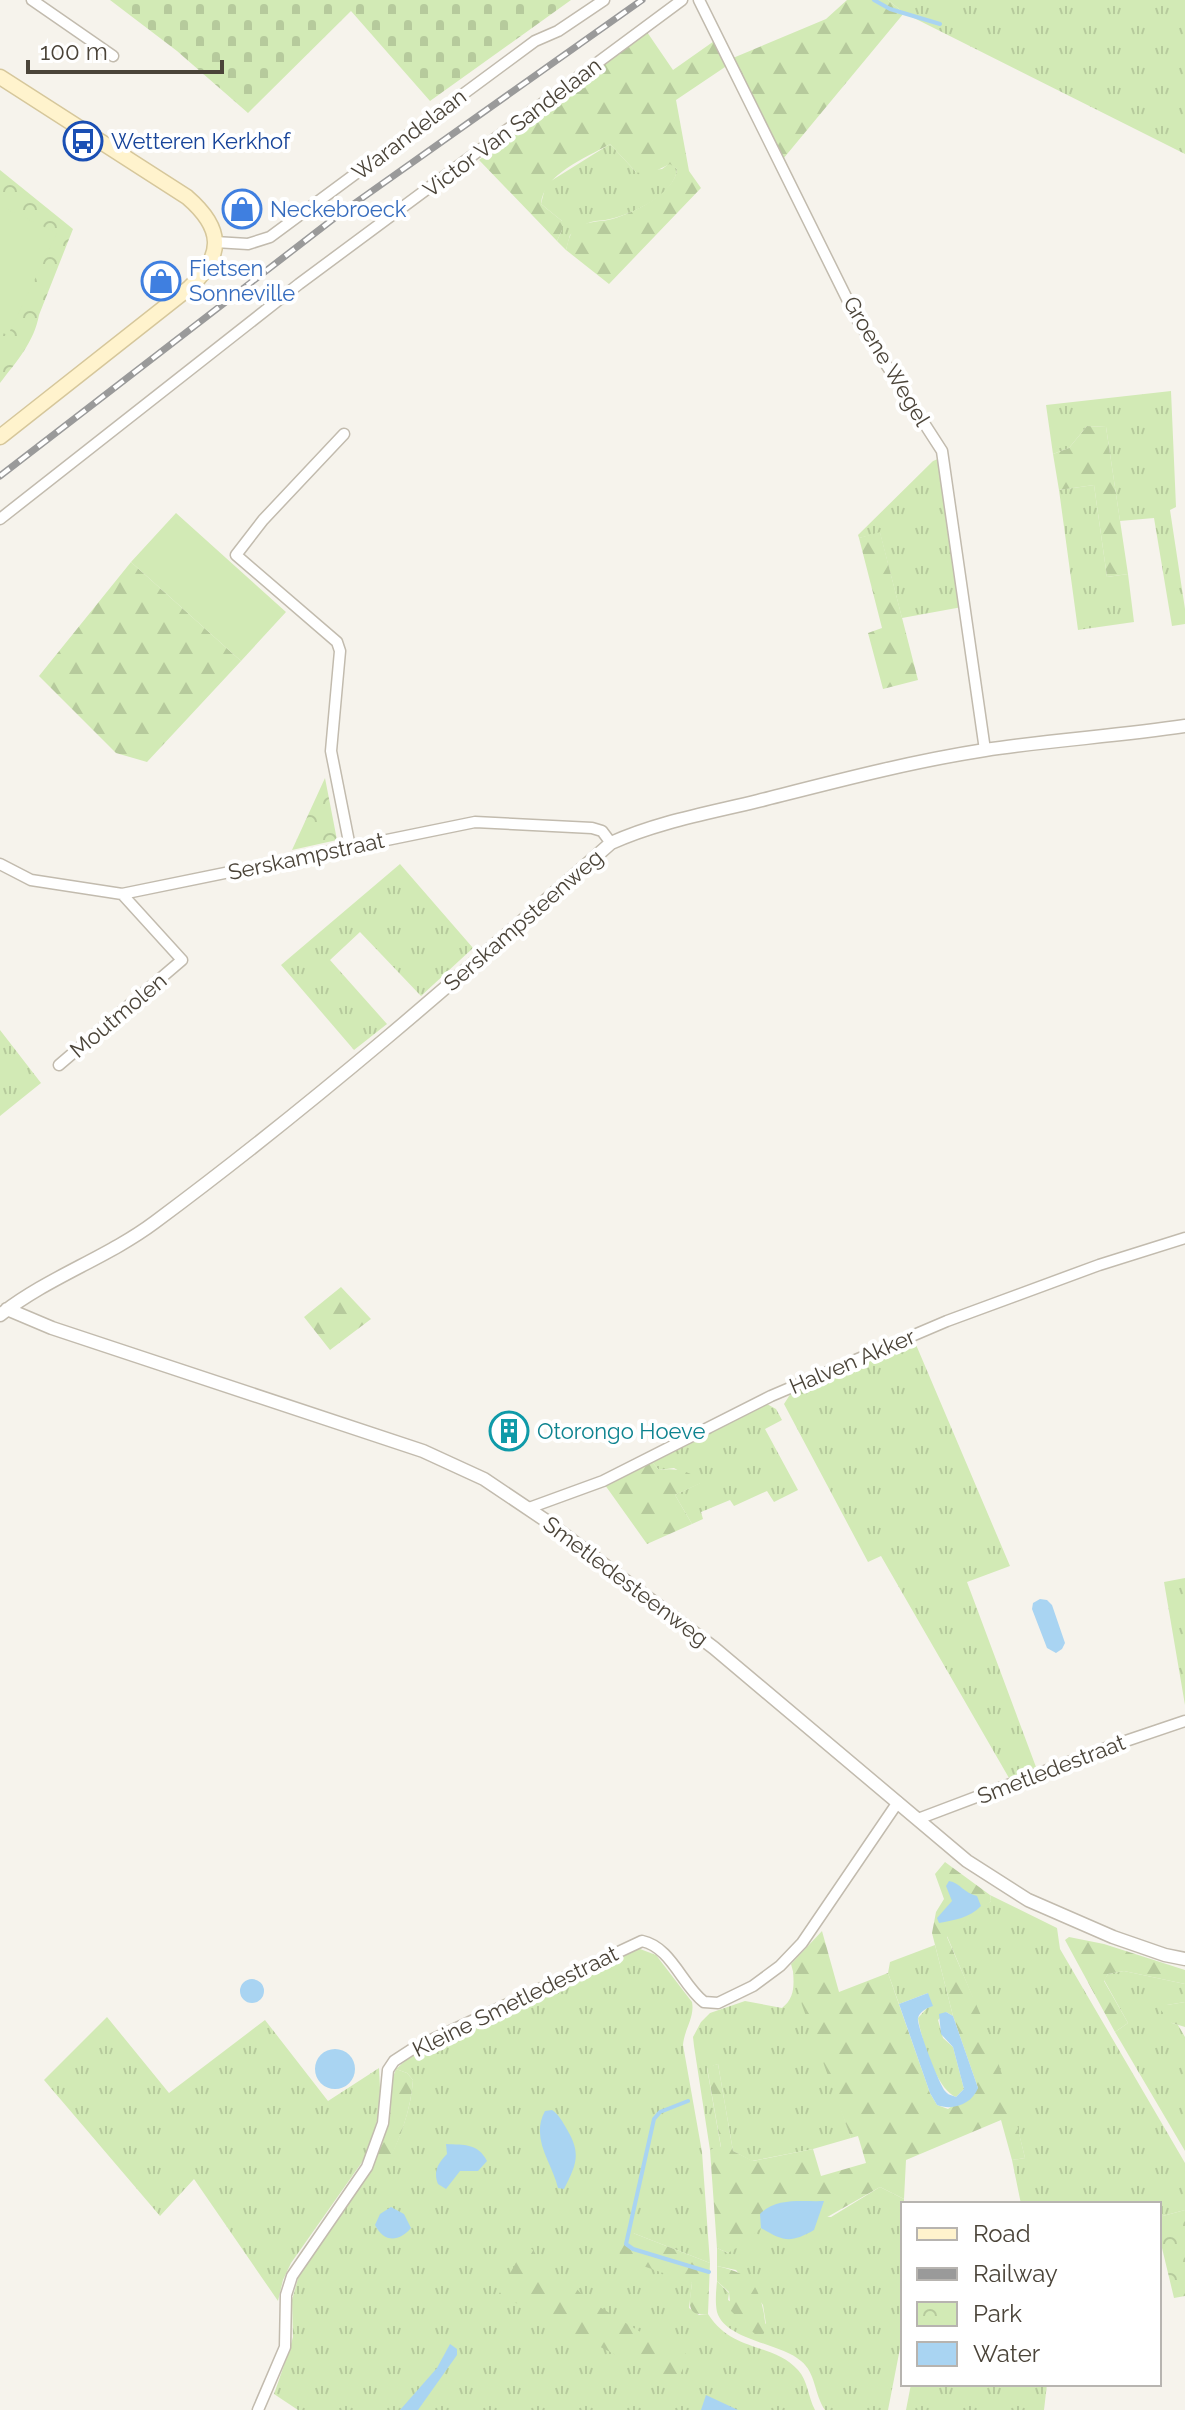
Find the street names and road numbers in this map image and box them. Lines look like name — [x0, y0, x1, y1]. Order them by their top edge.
street label: Victor Van Sandelaan — [418, 52, 606, 202]
street label: Warandelaan — [347, 83, 471, 185]
street label: Groene Wegel — [838, 291, 936, 431]
street label: Serskampstraat — [226, 827, 387, 885]
street label: Serskampsteenweg — [438, 844, 608, 996]
street label: Moutmolen — [65, 967, 171, 1063]
street label: Halven Akker — [785, 1323, 919, 1399]
street label: Smetledesteenweg — [539, 1511, 713, 1651]
street label: Smetledestraat — [973, 1729, 1129, 1809]
street label: Kleine Smetledestraat — [408, 1940, 623, 2062]

